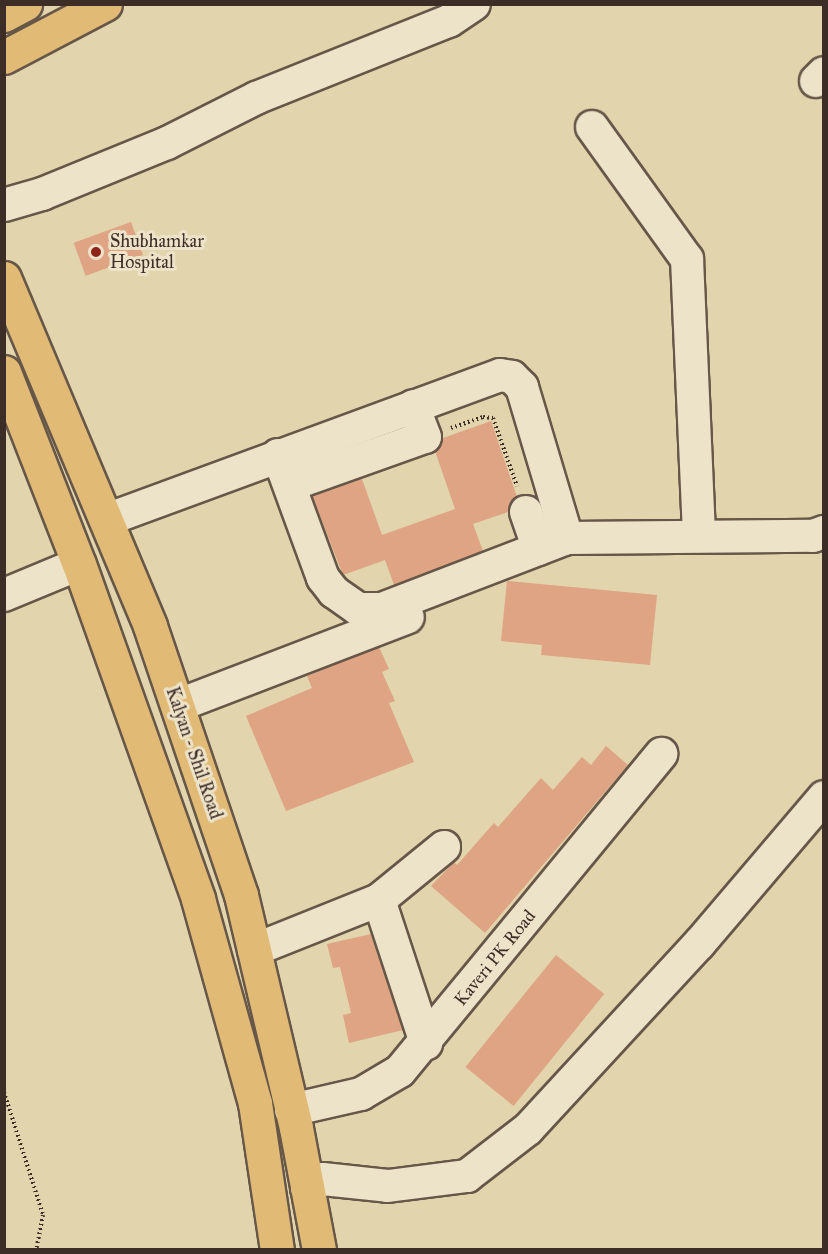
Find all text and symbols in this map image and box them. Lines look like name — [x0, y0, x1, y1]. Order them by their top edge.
place label: Shubhamkar Hospital — [110, 231, 204, 274]
marker: Shubhamkar Hospital — [87, 243, 105, 261]
street label: Kalyan - Shil Road — [161, 684, 227, 822]
street label: Kaveri PK Road — [450, 906, 540, 1010]

